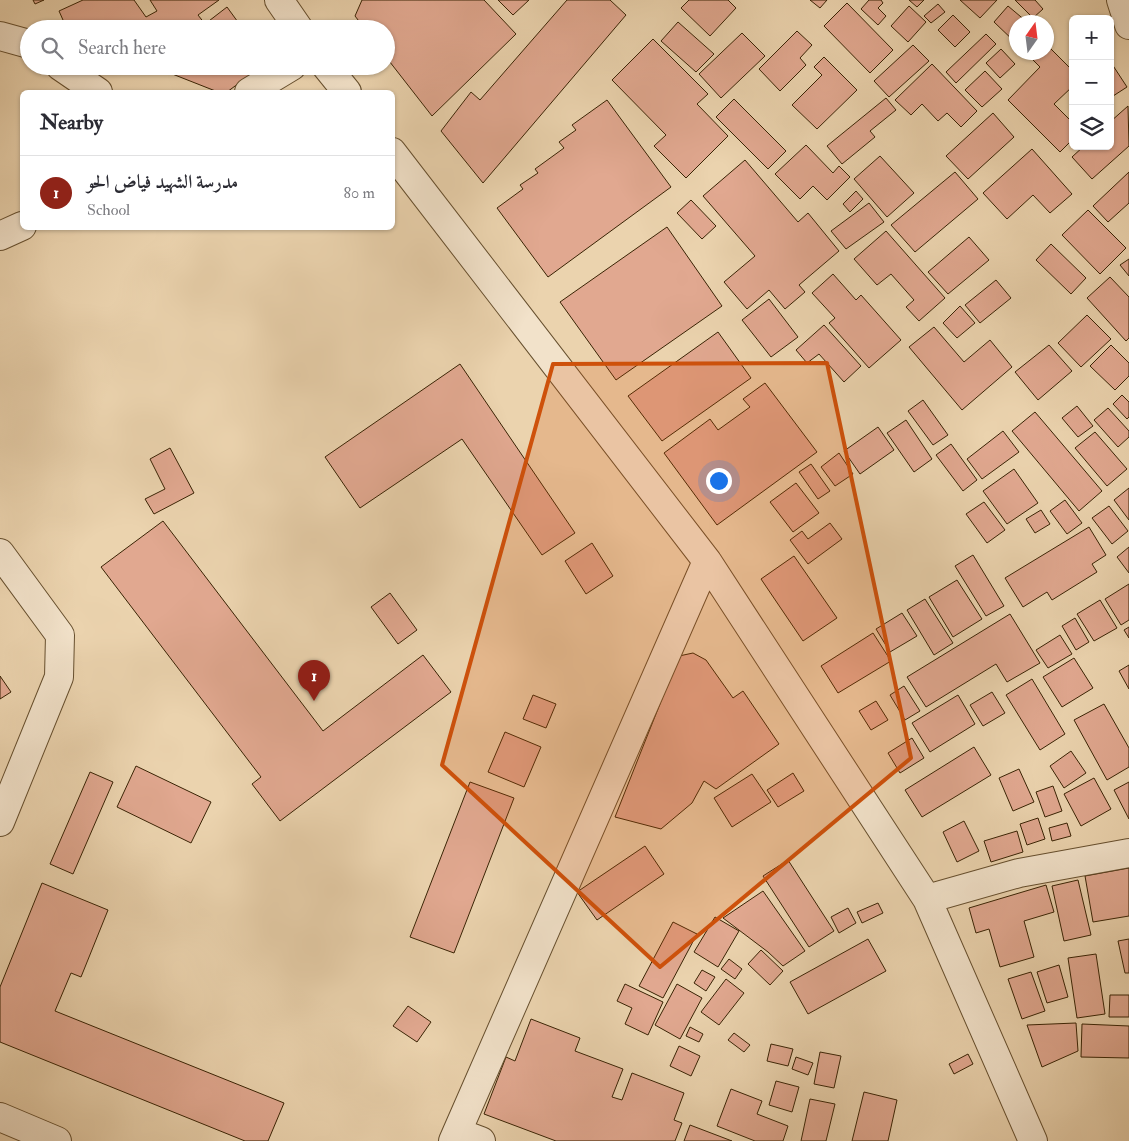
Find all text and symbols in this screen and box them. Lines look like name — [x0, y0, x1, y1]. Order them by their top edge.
north arrow — [1009, 15, 1054, 60]
map controls — [1069, 15, 1114, 150]
button: + — [1069, 15, 1114, 60]
search box — [20, 20, 395, 75]
icon: search — [38, 34, 66, 62]
text: Search here — [78, 36, 166, 60]
button: − — [1069, 60, 1114, 105]
button: layers — [1069, 105, 1114, 150]
text: Nearby — [40, 109, 103, 136]
text: مدرسة الشهيد فياض الحو — [87, 170, 238, 194]
text: 1 — [53, 183, 59, 203]
text: 80 m — [344, 183, 375, 203]
text: School — [87, 200, 130, 220]
your location — [706, 468, 732, 494]
pin: 1 — [298, 660, 330, 701]

